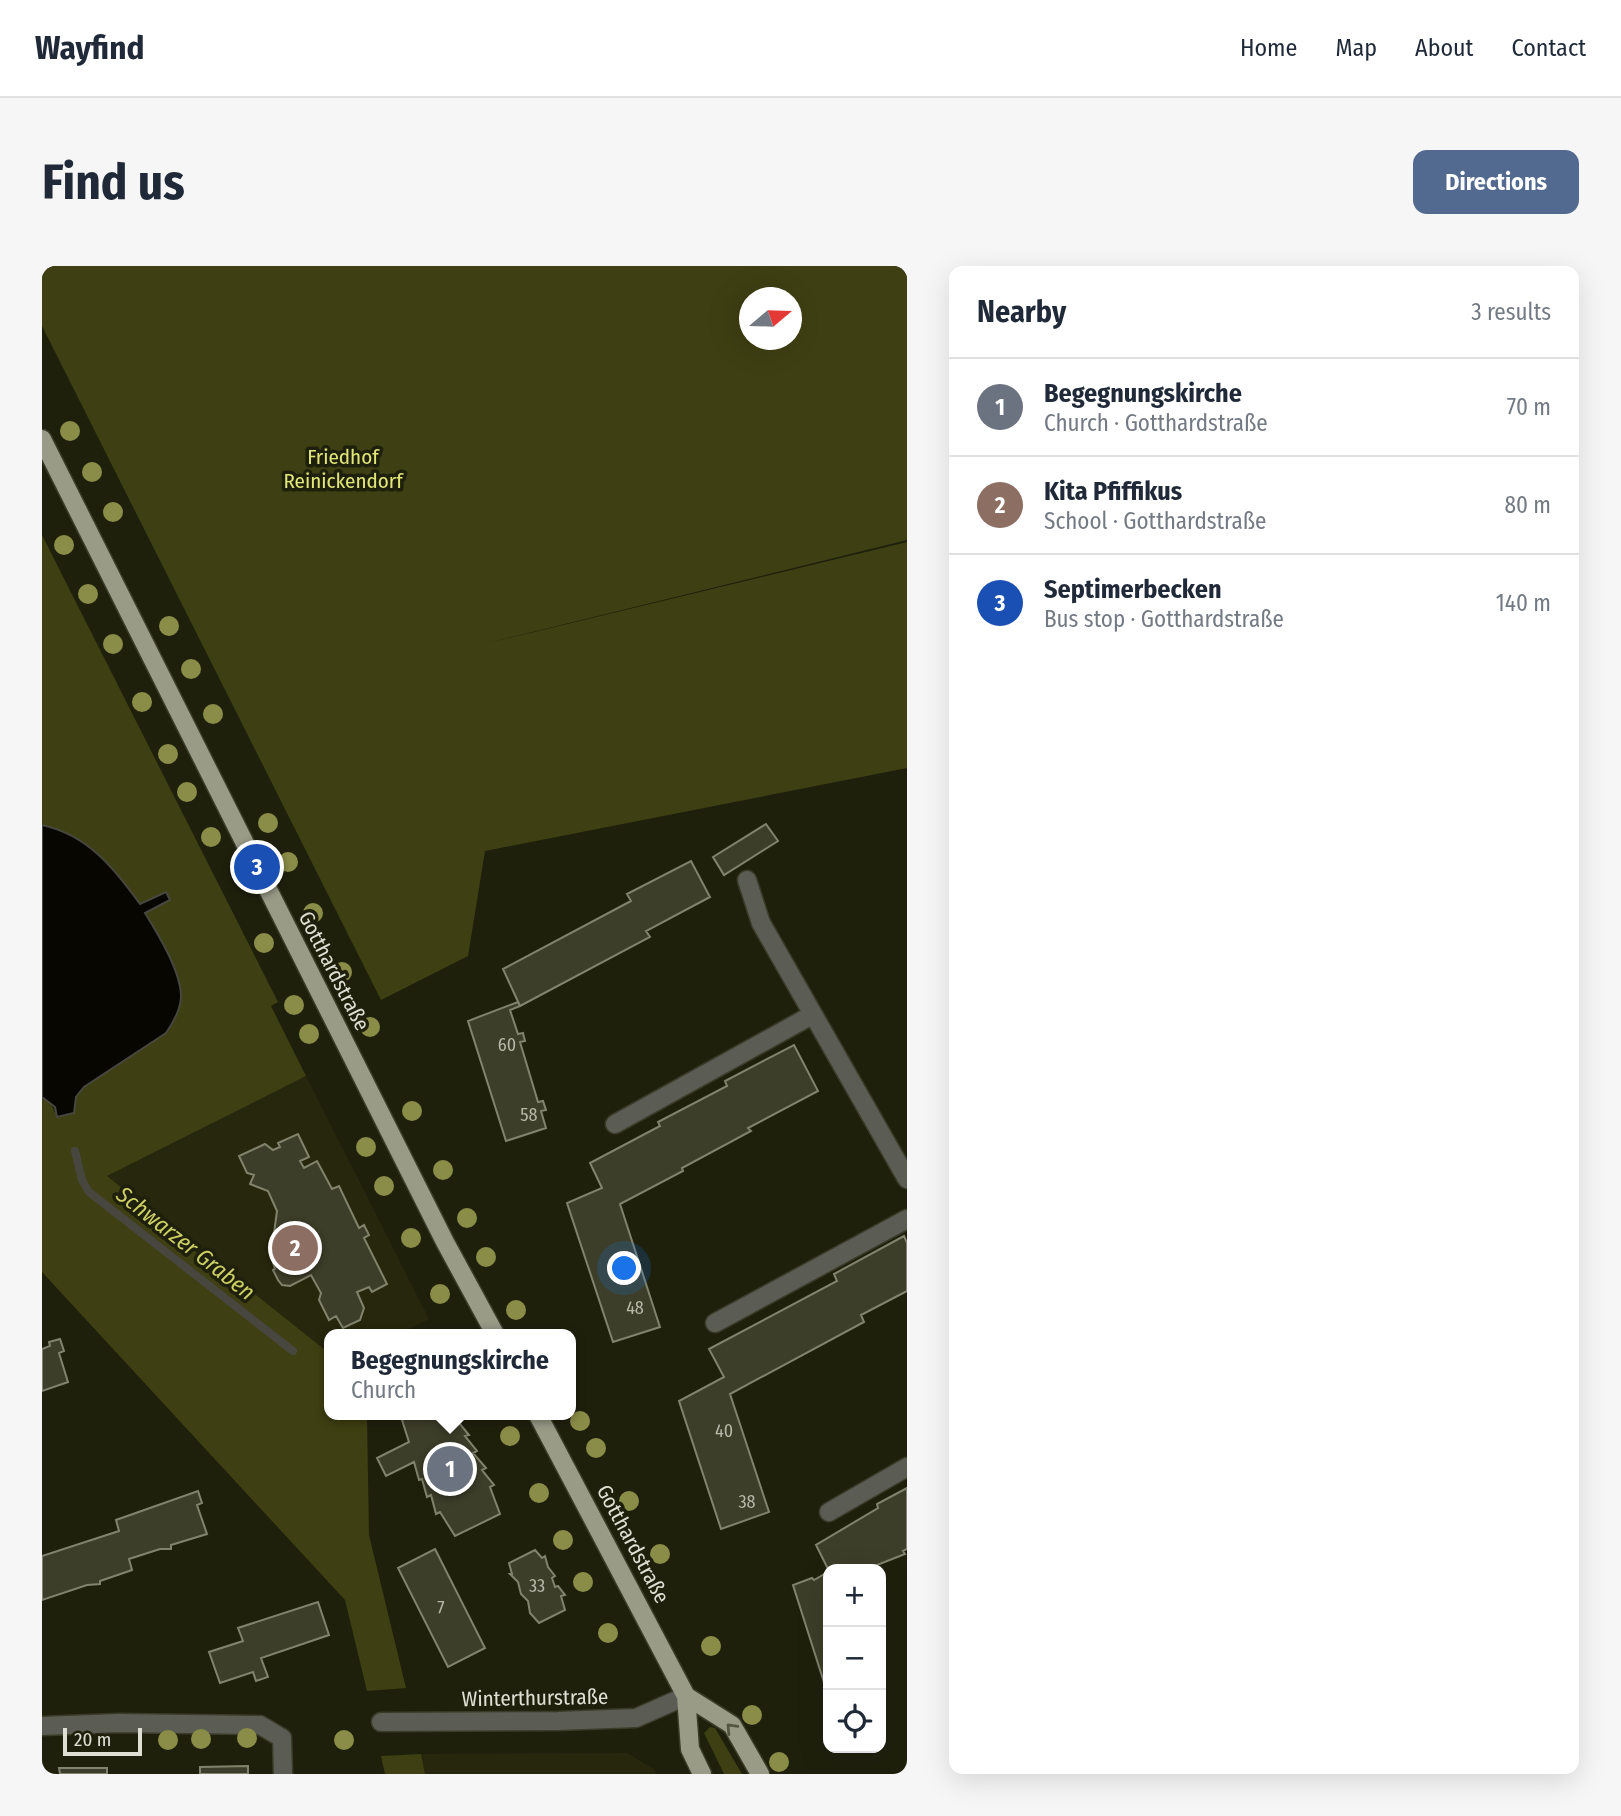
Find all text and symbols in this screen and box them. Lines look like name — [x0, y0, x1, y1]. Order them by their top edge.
text: Wayfind — [35, 28, 144, 68]
text: Home — [1240, 34, 1297, 62]
text: Map — [1335, 34, 1377, 62]
text: About — [1415, 34, 1473, 62]
text: Contact — [1511, 34, 1586, 62]
button: Directions — [1413, 150, 1579, 214]
text: Find us — [42, 153, 185, 212]
north arrow — [739, 287, 802, 350]
text: Nearby — [977, 294, 1066, 330]
text: 3 results — [1471, 298, 1551, 326]
text: Begegnungskirche — [1044, 378, 1242, 409]
text: 1 — [995, 393, 1005, 421]
text: 70 m — [1507, 393, 1551, 421]
text: Church · Gotthardstraße — [1044, 409, 1268, 437]
park label: Friedhof Reinickendorf — [283, 444, 404, 494]
text: Kita Pfiffikus — [1044, 476, 1182, 507]
text: 2 — [995, 491, 1005, 519]
text: 80 m — [1504, 491, 1551, 519]
text: School · Gotthardstraße — [1044, 507, 1266, 535]
text: Septimerbecken — [1044, 574, 1222, 605]
text: 3 — [995, 589, 1005, 617]
text: 140 m — [1496, 589, 1551, 617]
text: Bus stop · Gotthardstraße — [1044, 605, 1284, 633]
pin: 3 — [234, 841, 280, 893]
street label: Gotthardstraße — [293, 907, 375, 1035]
house number: 60 — [498, 1034, 516, 1056]
house number: 58 — [520, 1104, 538, 1126]
water label: Schwarzer Graben — [110, 1180, 261, 1306]
pin: 2 — [272, 1222, 318, 1274]
your location — [607, 1251, 641, 1285]
house number: 48 — [626, 1297, 644, 1319]
popup — [324, 1329, 576, 1420]
text: Begegnungskirche — [351, 1345, 549, 1376]
text: Church — [351, 1376, 416, 1404]
house number: 40 — [715, 1420, 733, 1442]
pin: 1 — [427, 1443, 473, 1495]
street label: Gotthardstraße — [591, 1480, 675, 1608]
house number: 38 — [738, 1491, 756, 1513]
map controls — [823, 1564, 886, 1753]
button: + — [823, 1564, 886, 1627]
house number: 33 — [529, 1575, 545, 1597]
house number: 7 — [437, 1597, 445, 1619]
button: − — [823, 1627, 886, 1690]
street label: Winterthurstraße — [461, 1684, 609, 1712]
button: locate — [823, 1690, 886, 1753]
one-way arrow — [727, 1723, 739, 1736]
scale bar — [63, 1725, 142, 1757]
text: 20 m — [74, 1728, 111, 1751]

